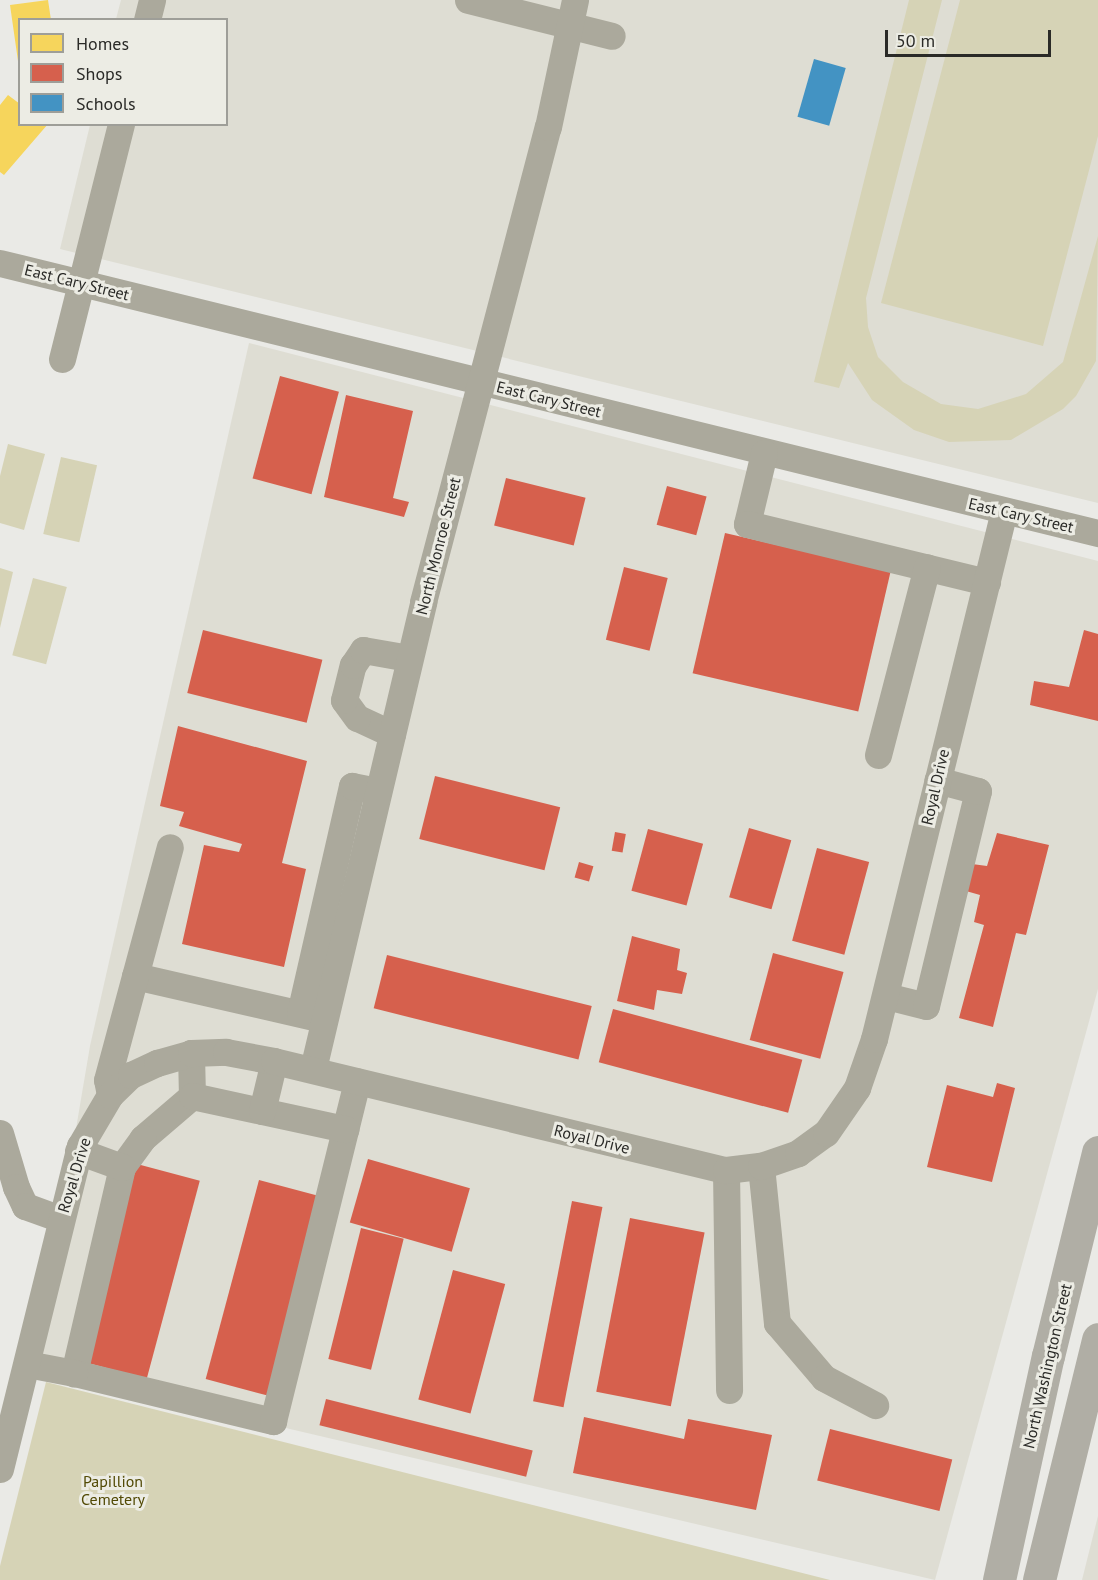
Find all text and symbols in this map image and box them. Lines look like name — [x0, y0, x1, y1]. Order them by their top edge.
legend — [18, 18, 228, 126]
scale bar — [888, 18, 1054, 56]
text: 50 m — [896, 29, 935, 52]
text: Homes — [76, 32, 129, 55]
text: Shops — [76, 62, 122, 85]
text: Schools — [76, 92, 136, 115]
street label: East Cary Street — [22, 260, 132, 304]
street label: East Cary Street — [494, 377, 604, 421]
street label: North Monroe Street — [412, 475, 464, 617]
street label: East Cary Street — [966, 494, 1076, 536]
street label: Royal Drive — [917, 747, 953, 827]
street label: Royal Drive — [552, 1120, 632, 1158]
street label: Royal Drive — [54, 1135, 94, 1215]
street label: North Washington Street — [1019, 1281, 1075, 1451]
park label: Papillion Cemetery — [81, 1471, 145, 1509]

